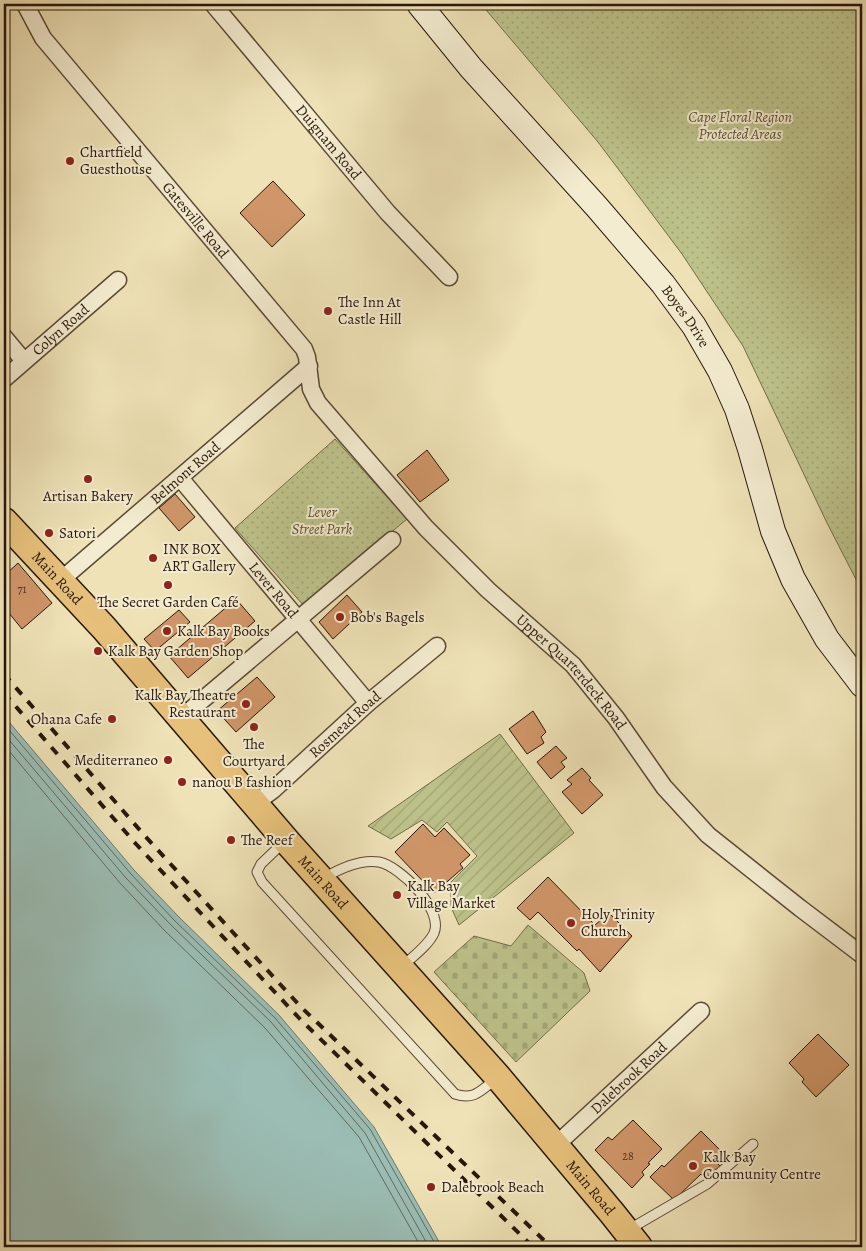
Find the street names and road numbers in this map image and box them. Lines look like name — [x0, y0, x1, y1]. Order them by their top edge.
street label: Duignam Road — [291, 100, 366, 185]
street label: Gatesville Road — [158, 178, 234, 263]
street label: Boyes Drive — [657, 281, 714, 351]
street label: Colyn Road — [28, 299, 94, 360]
street label: Belmont Road — [146, 436, 225, 509]
street label: Main Road — [27, 547, 88, 610]
street label: Lever Road — [244, 558, 304, 623]
street label: Upper Quarterdeck Road — [512, 610, 632, 734]
street label: Rosmead Road — [305, 686, 386, 762]
street label: Main Road — [294, 851, 353, 914]
street label: Dalebrook Road — [586, 1037, 672, 1118]
street label: Main Road — [562, 1156, 620, 1220]

